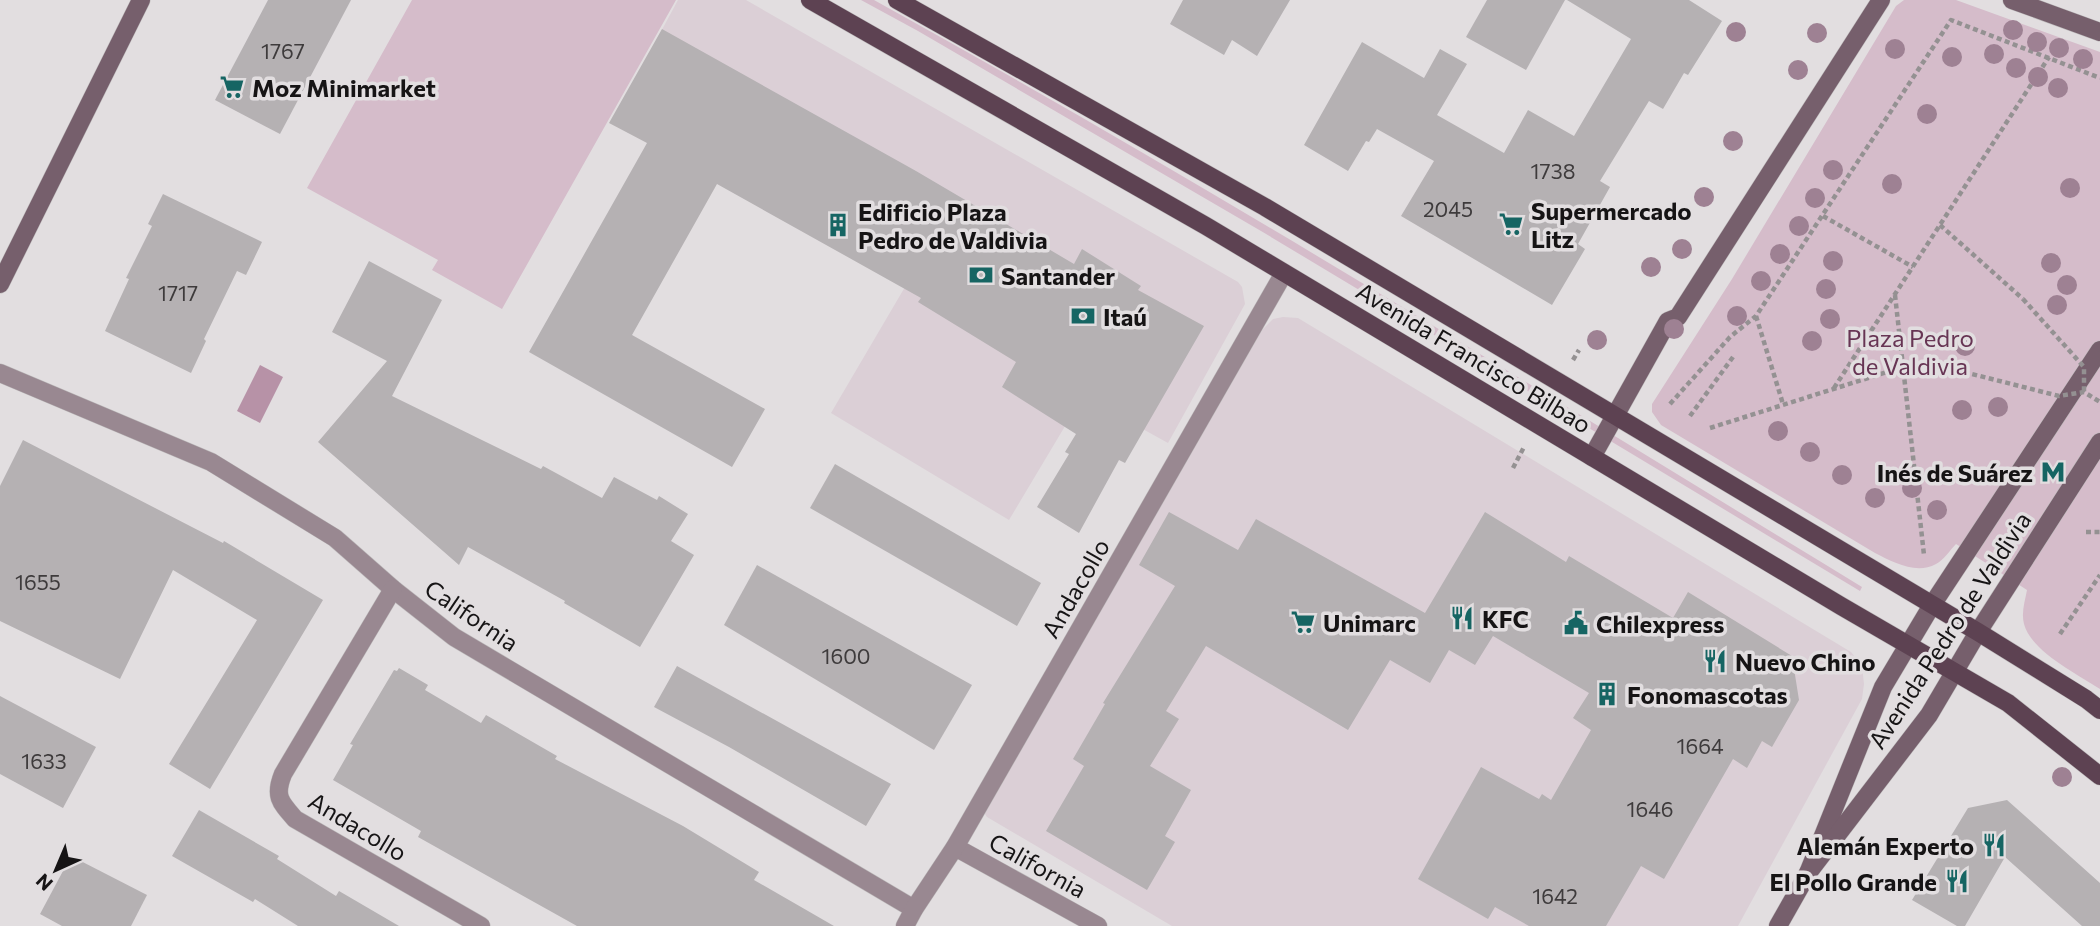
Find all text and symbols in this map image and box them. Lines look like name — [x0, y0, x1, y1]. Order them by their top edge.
house number: 1767 — [261, 38, 305, 63]
supermarket icon: Moz Minimarket — [218, 73, 246, 101]
place label: Moz Minimarket — [252, 73, 436, 102]
house number: 1738 — [1531, 158, 1575, 183]
house number: 2045 — [1423, 196, 1473, 221]
place label: Supermercado Litz — [1531, 196, 1692, 253]
place label: Edificio Plaza Pedro de Valdivia — [858, 197, 1048, 254]
supermarket icon: Supermercado Litz — [1497, 210, 1525, 238]
building icon: Edificio Plaza Pedro de Valdivia — [824, 211, 852, 239]
bank icon: Santander — [967, 261, 995, 289]
place label: Santander — [1001, 261, 1115, 290]
street label: Avenida Francisco Bilbao — [1351, 275, 1597, 439]
house number: 1717 — [158, 280, 198, 305]
bank icon: Itaú — [1069, 302, 1097, 330]
place label: Itaú — [1103, 302, 1147, 331]
park label: Plaza Pedro de Valdivia — [1846, 323, 1974, 380]
place label: Inés de Suárez — [1877, 458, 2033, 487]
metro station icon: Inés de Suárez — [2039, 458, 2067, 486]
street label: Avenida Pedro de Valdivia — [1862, 506, 2036, 754]
street label: Andacollo — [1035, 533, 1115, 643]
house number: 1655 — [15, 569, 61, 594]
street label: California — [420, 573, 524, 657]
restaurant icon: KFC — [1448, 604, 1476, 632]
place label: KFC — [1482, 604, 1529, 633]
supermarket icon: Unimarc — [1289, 608, 1317, 636]
place label: Unimarc — [1323, 608, 1416, 637]
public building icon: Chilexpress — [1562, 609, 1590, 637]
place label: Chilexpress — [1596, 609, 1724, 638]
house number: 1600 — [821, 643, 871, 668]
restaurant icon: Nuevo Chino — [1701, 647, 1729, 675]
place label: Nuevo Chino — [1735, 647, 1876, 676]
building icon: Fonomascotas — [1593, 680, 1621, 708]
place label: Fonomascotas — [1627, 680, 1788, 709]
house number: 1664 — [1676, 733, 1724, 758]
house number: 1633 — [21, 748, 67, 773]
street label: Andacollo — [304, 785, 412, 867]
house number: 1646 — [1626, 796, 1674, 821]
street label: California — [984, 826, 1092, 904]
place label: Alemán Experto — [1797, 831, 1974, 860]
restaurant icon: Alemán Experto — [1980, 831, 2008, 859]
north arrow — [21, 835, 91, 905]
place label: El Pollo Grande — [1770, 867, 1937, 896]
restaurant icon: El Pollo Grande — [1943, 867, 1971, 895]
text: N — [31, 869, 57, 896]
house number: 1642 — [1532, 883, 1578, 908]

